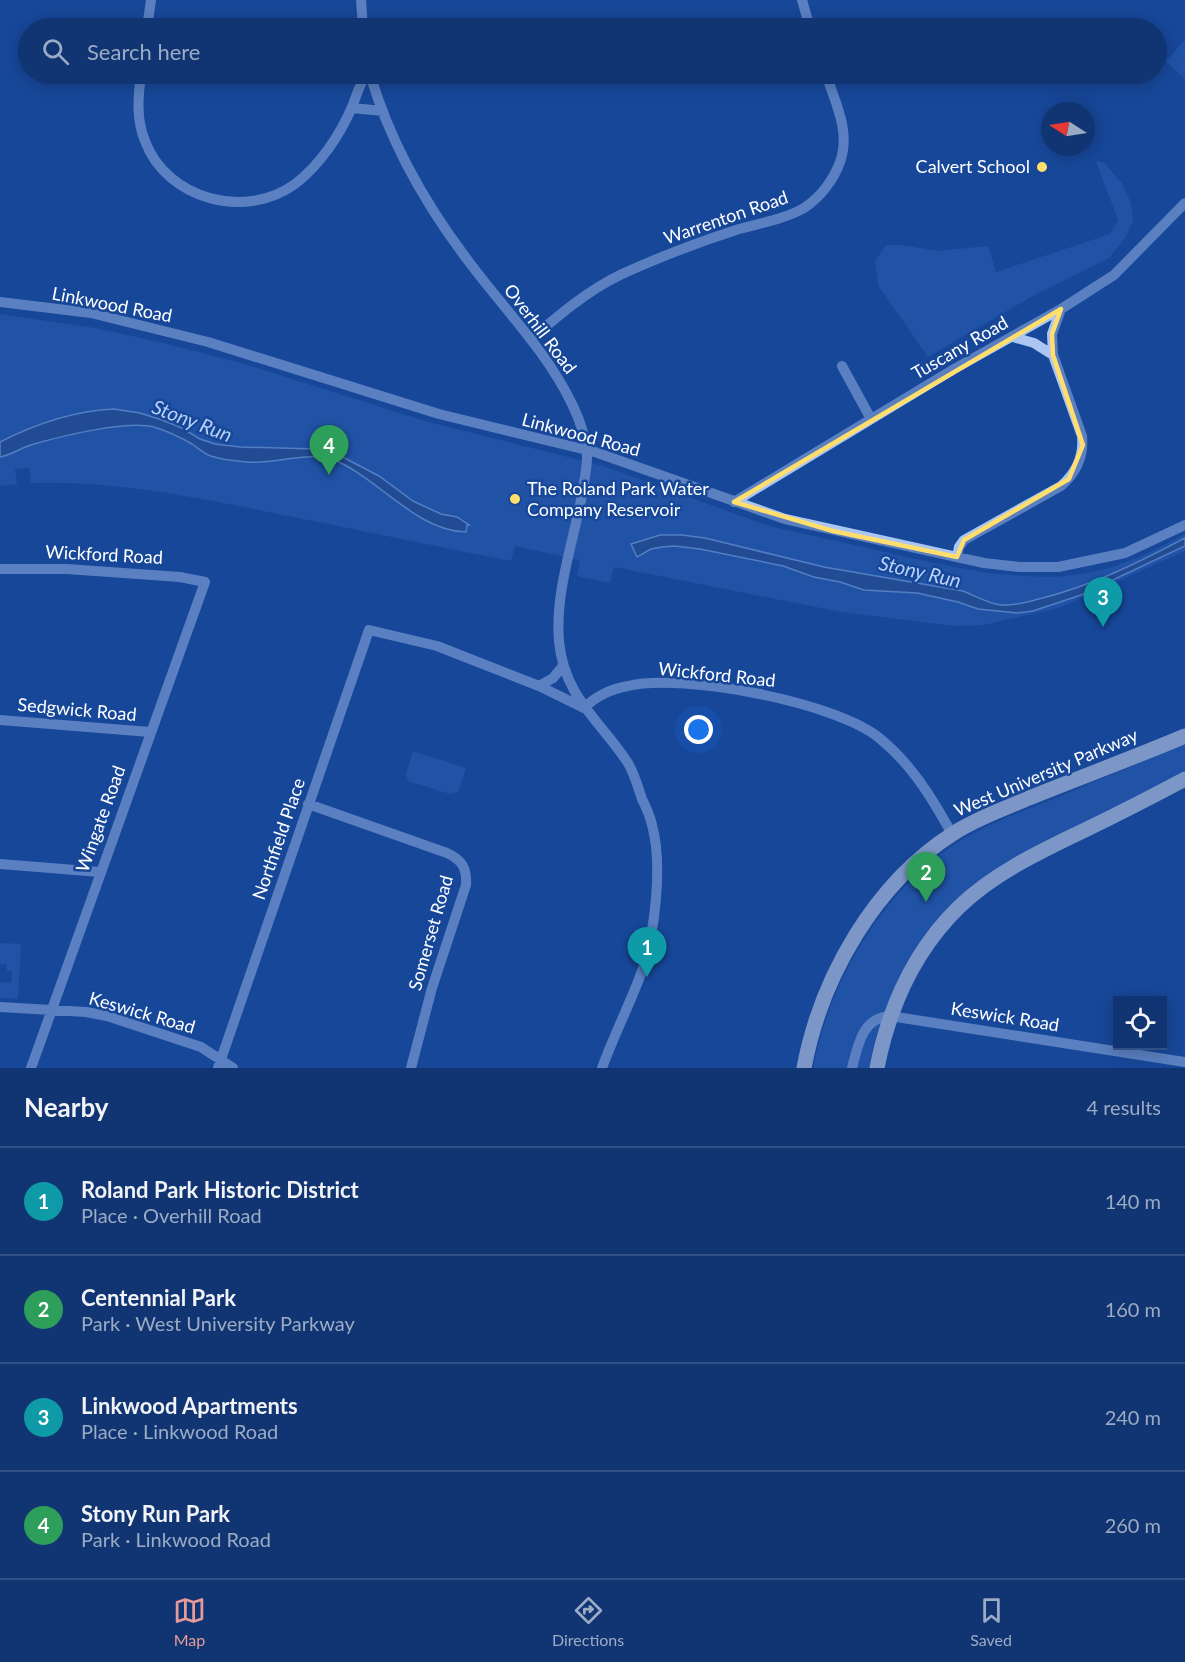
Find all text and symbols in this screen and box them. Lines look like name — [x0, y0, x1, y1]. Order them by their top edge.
search box — [18, 18, 1167, 84]
icon: search — [39, 35, 72, 68]
text: Search here — [87, 38, 200, 65]
north arrow — [1041, 102, 1095, 156]
place label: Calvert School — [916, 155, 1030, 177]
marker: Calvert School — [1035, 160, 1049, 174]
street label: Warrenton Road — [661, 186, 791, 249]
street label: Overhill Road — [500, 279, 582, 378]
street label: Linkwood Road — [50, 282, 174, 326]
street label: Tuscany Road — [908, 311, 1011, 383]
water label: Stony Run — [149, 394, 236, 446]
street label: Linkwood Road — [520, 408, 643, 460]
pin: 4 — [310, 426, 348, 475]
place label: The Roland Park Water Company Reservoir — [527, 477, 709, 520]
marker: The Roland Park Water Company Reservoir — [508, 492, 522, 506]
street label: Wickford Road — [45, 540, 163, 568]
water label: Stony Run — [877, 550, 964, 592]
pin: 3 — [1084, 578, 1122, 627]
street label: Wickford Road — [657, 657, 777, 691]
street label: Sedgwick Road — [17, 693, 138, 725]
your location — [684, 715, 713, 744]
street label: West University Parkway — [950, 723, 1141, 821]
street label: Wingate Road — [71, 762, 129, 875]
street label: Northfield Place — [247, 775, 309, 902]
pin: 2 — [906, 852, 946, 902]
street label: Somerset Road — [403, 873, 457, 993]
pin: 1 — [628, 928, 666, 977]
street label: Keswick Road — [87, 986, 198, 1038]
map controls — [1113, 996, 1167, 1050]
button: locate — [1113, 996, 1167, 1050]
street label: Keswick Road — [949, 997, 1061, 1035]
text: Nearby — [24, 1091, 109, 1123]
text: 4 results — [1086, 1095, 1161, 1119]
text: Roland Park Historic District — [81, 1176, 359, 1203]
text: 1 — [38, 1189, 49, 1213]
text: 140 m — [1105, 1189, 1161, 1213]
text: Place · Overhill Road — [81, 1203, 262, 1227]
text: Centennial Park — [81, 1284, 236, 1311]
text: 2 — [38, 1297, 49, 1321]
text: 160 m — [1105, 1297, 1161, 1321]
text: Park · West University Parkway — [81, 1311, 355, 1335]
text: Linkwood Apartments — [81, 1392, 298, 1419]
text: 3 — [38, 1405, 49, 1429]
text: 240 m — [1105, 1405, 1161, 1429]
text: Place · Linkwood Road — [81, 1419, 278, 1443]
text: Stony Run Park — [81, 1500, 230, 1527]
text: 4 — [38, 1513, 49, 1537]
text: 260 m — [1105, 1513, 1161, 1537]
text: Park · Linkwood Road — [81, 1527, 271, 1551]
tab: Map — [173, 1594, 206, 1649]
tab: Directions — [552, 1594, 624, 1649]
tab: Saved — [970, 1594, 1012, 1649]

